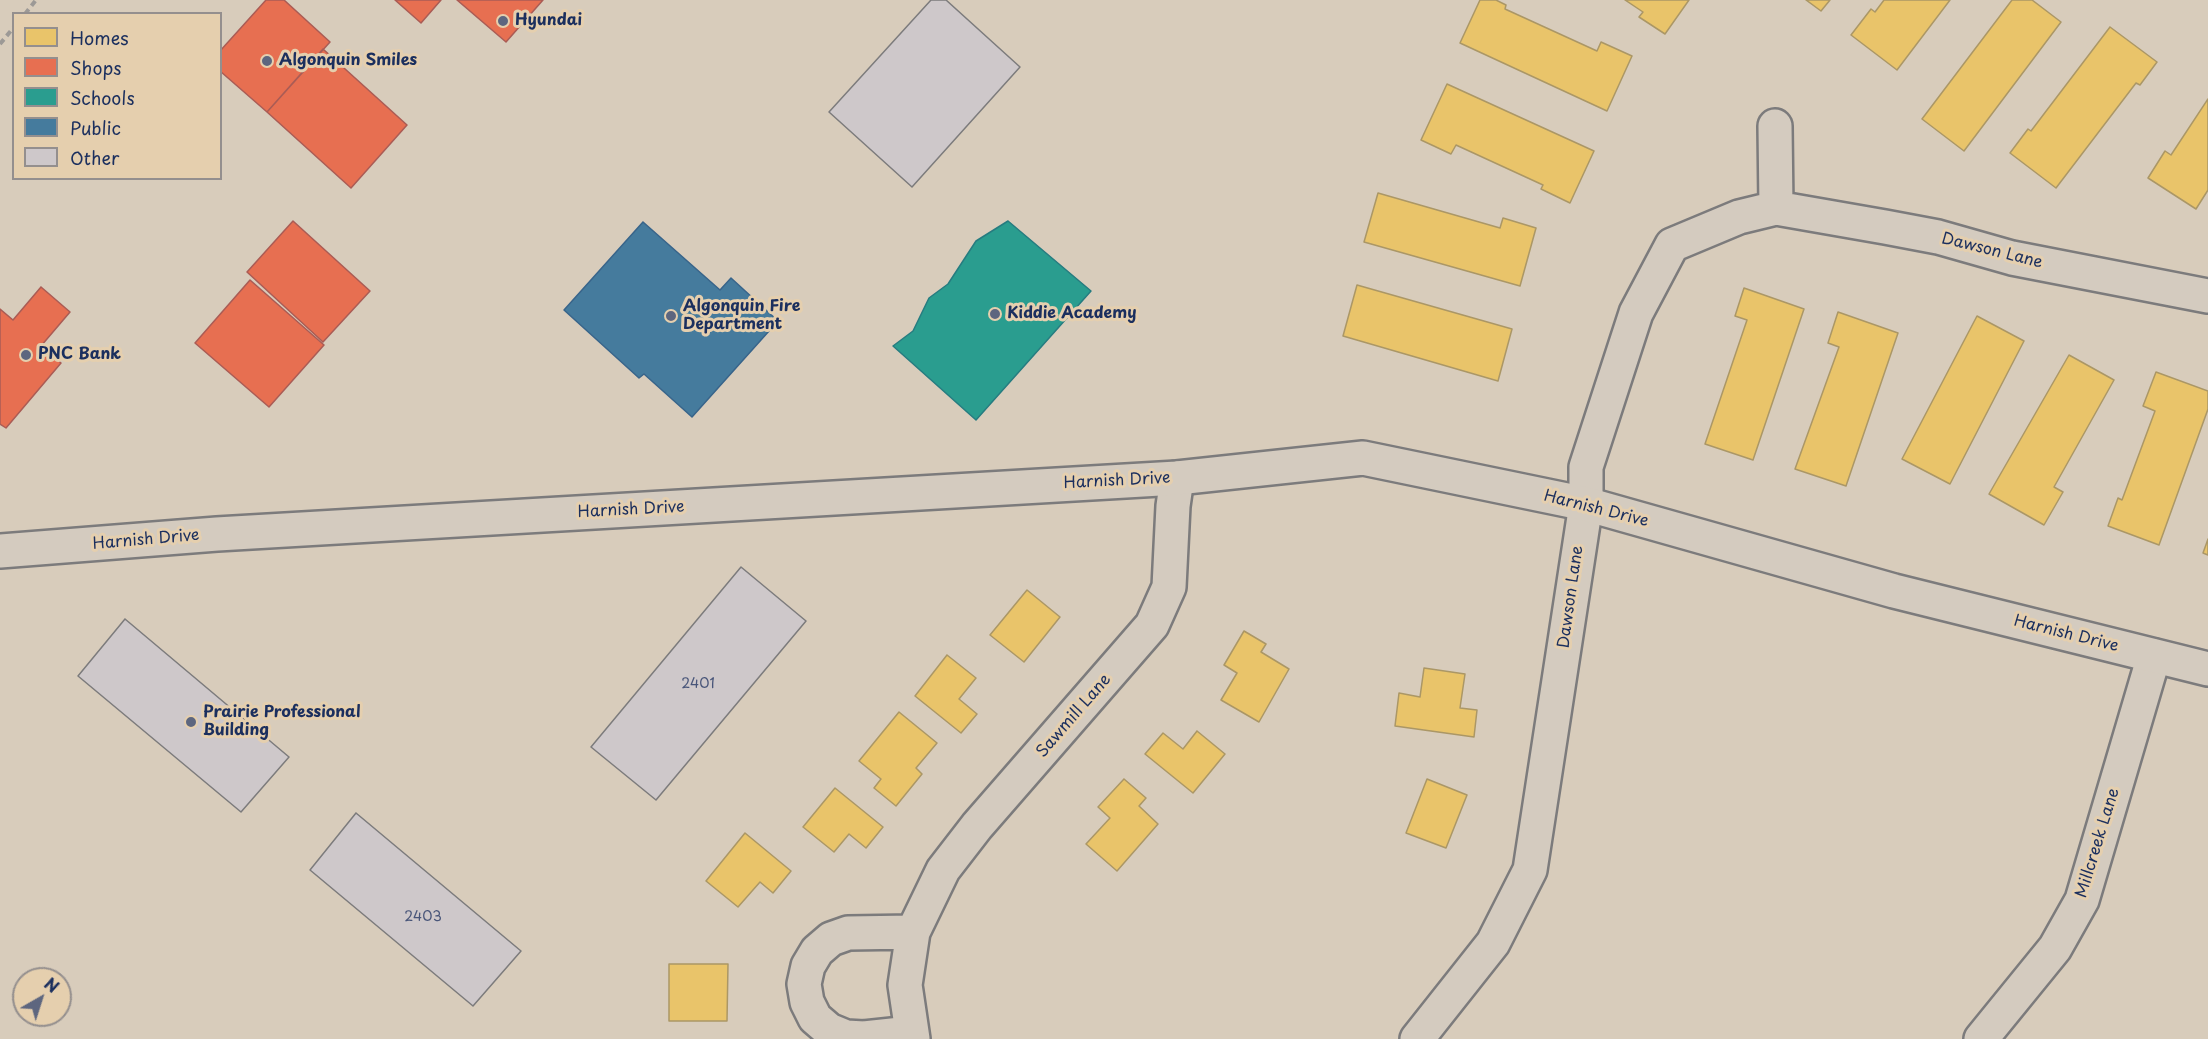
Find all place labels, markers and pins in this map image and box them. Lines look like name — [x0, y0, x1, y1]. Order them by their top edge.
place label: Hyundai — [515, 11, 582, 31]
marker: Hyundai — [496, 14, 510, 28]
place label: Algonquin Smiles — [279, 51, 417, 71]
marker: Algonquin Smiles — [260, 54, 274, 68]
place label: Algonquin Fire Department — [683, 297, 800, 335]
place label: Kiddie Academy — [1007, 304, 1137, 324]
marker: Kiddie Academy — [988, 307, 1002, 321]
marker: Algonquin Fire Department — [664, 309, 678, 323]
place label: PNC Bank — [38, 345, 121, 365]
marker: PNC Bank — [19, 348, 33, 362]
place label: Prairie Professional Building — [203, 703, 360, 741]
marker: Prairie Professional Building — [184, 715, 198, 729]

